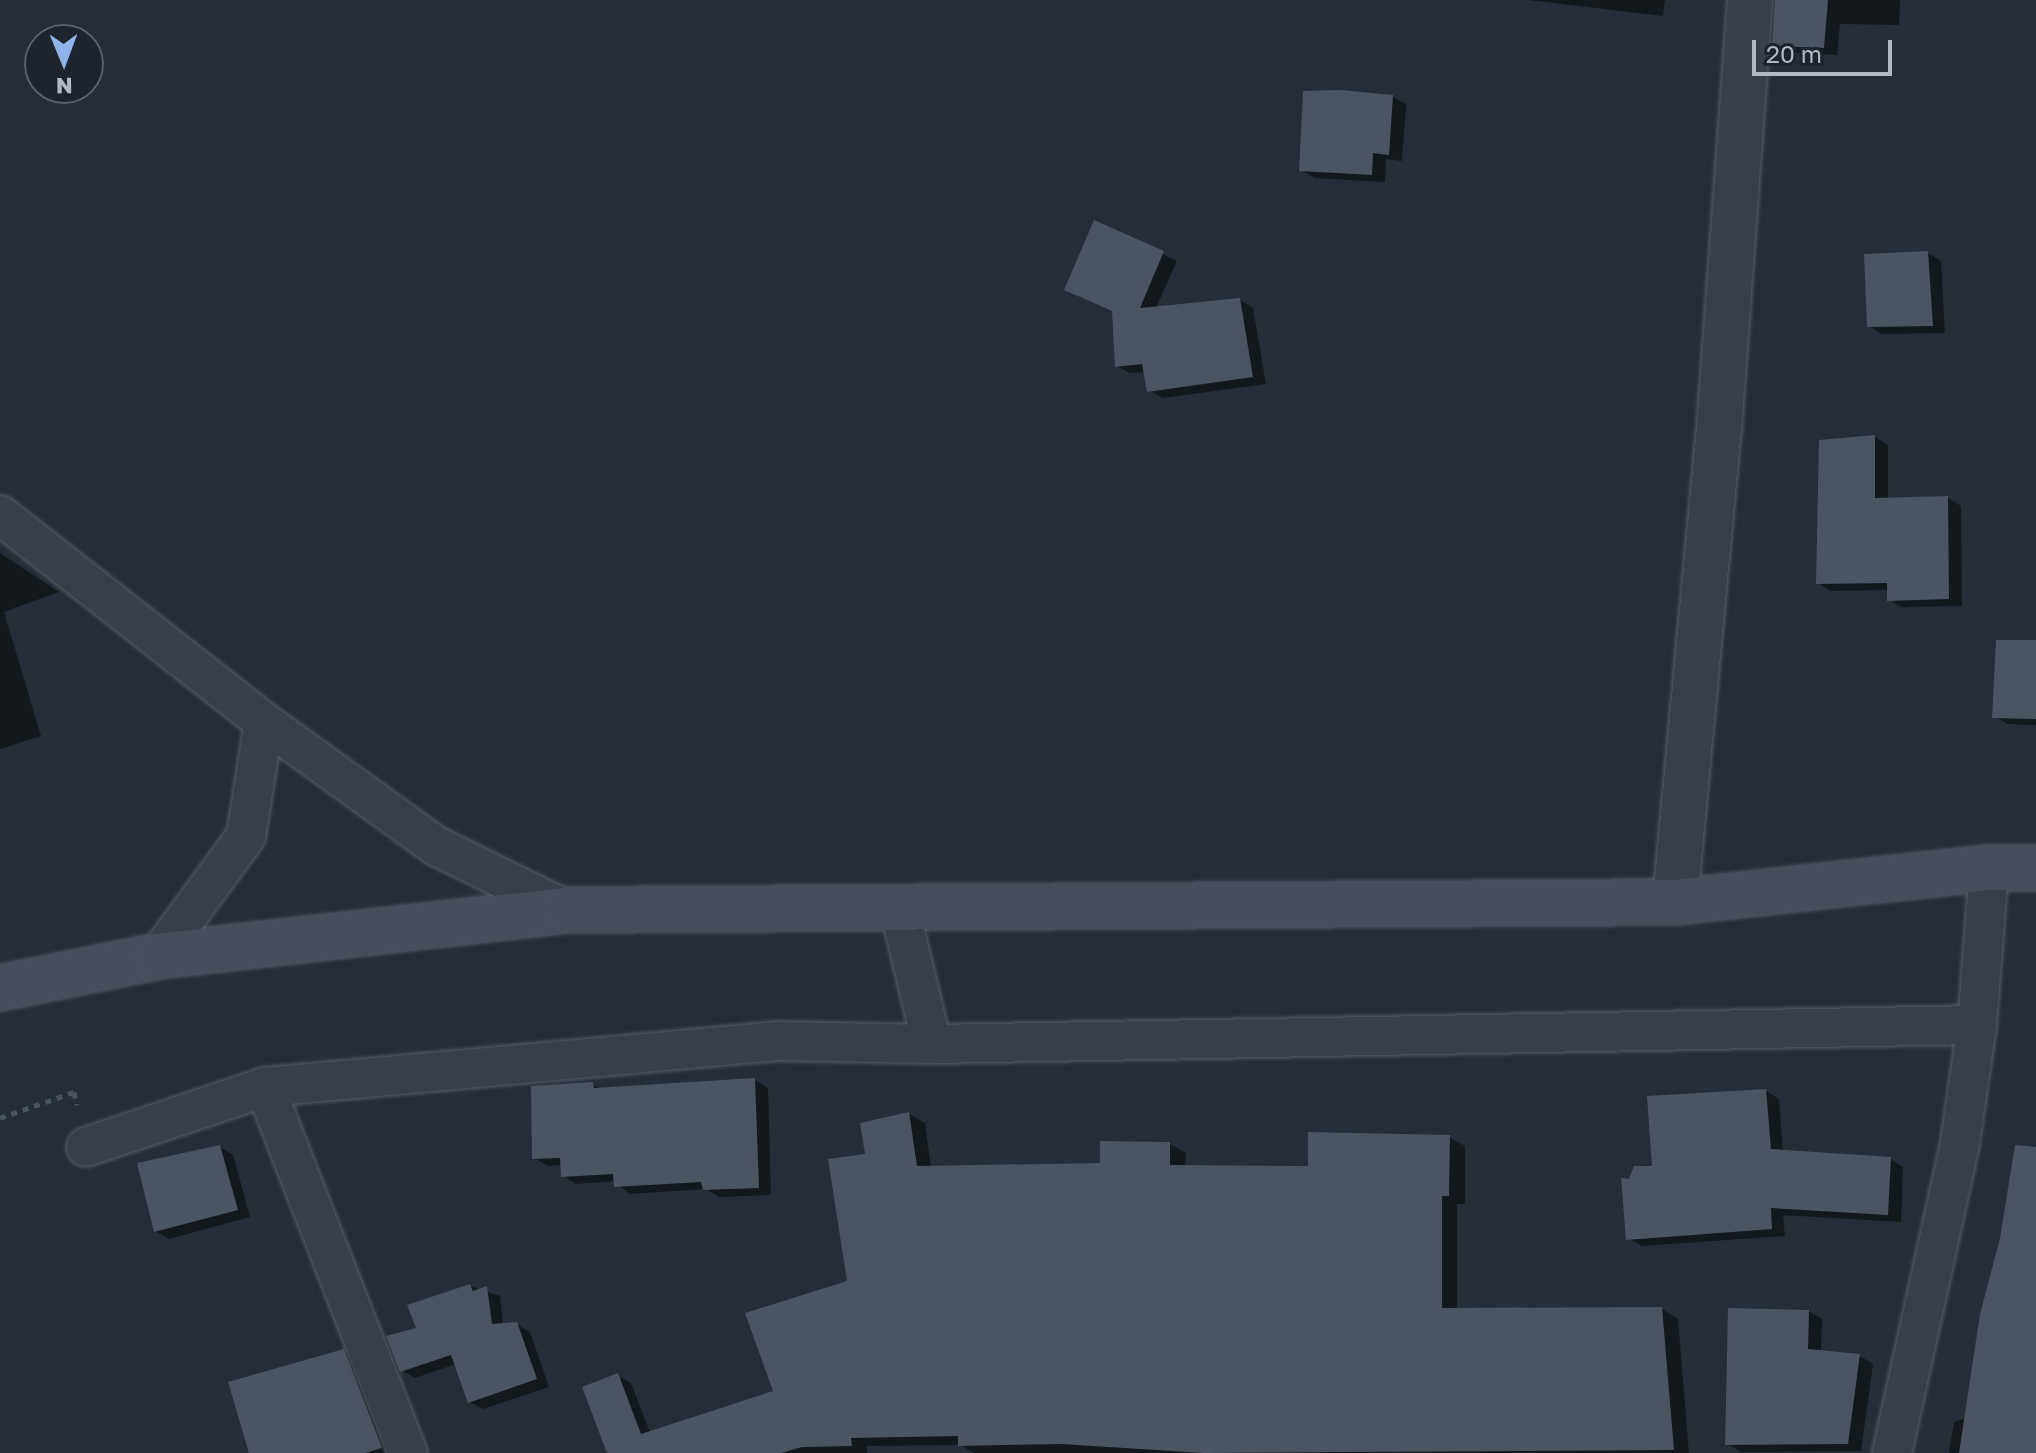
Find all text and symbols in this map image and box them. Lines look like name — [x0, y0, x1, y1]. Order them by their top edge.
north arrow — [24, 24, 104, 104]
scale bar — [1756, 24, 1896, 74]
text: 20 m — [1766, 39, 1822, 68]
text: N — [56, 73, 73, 100]

